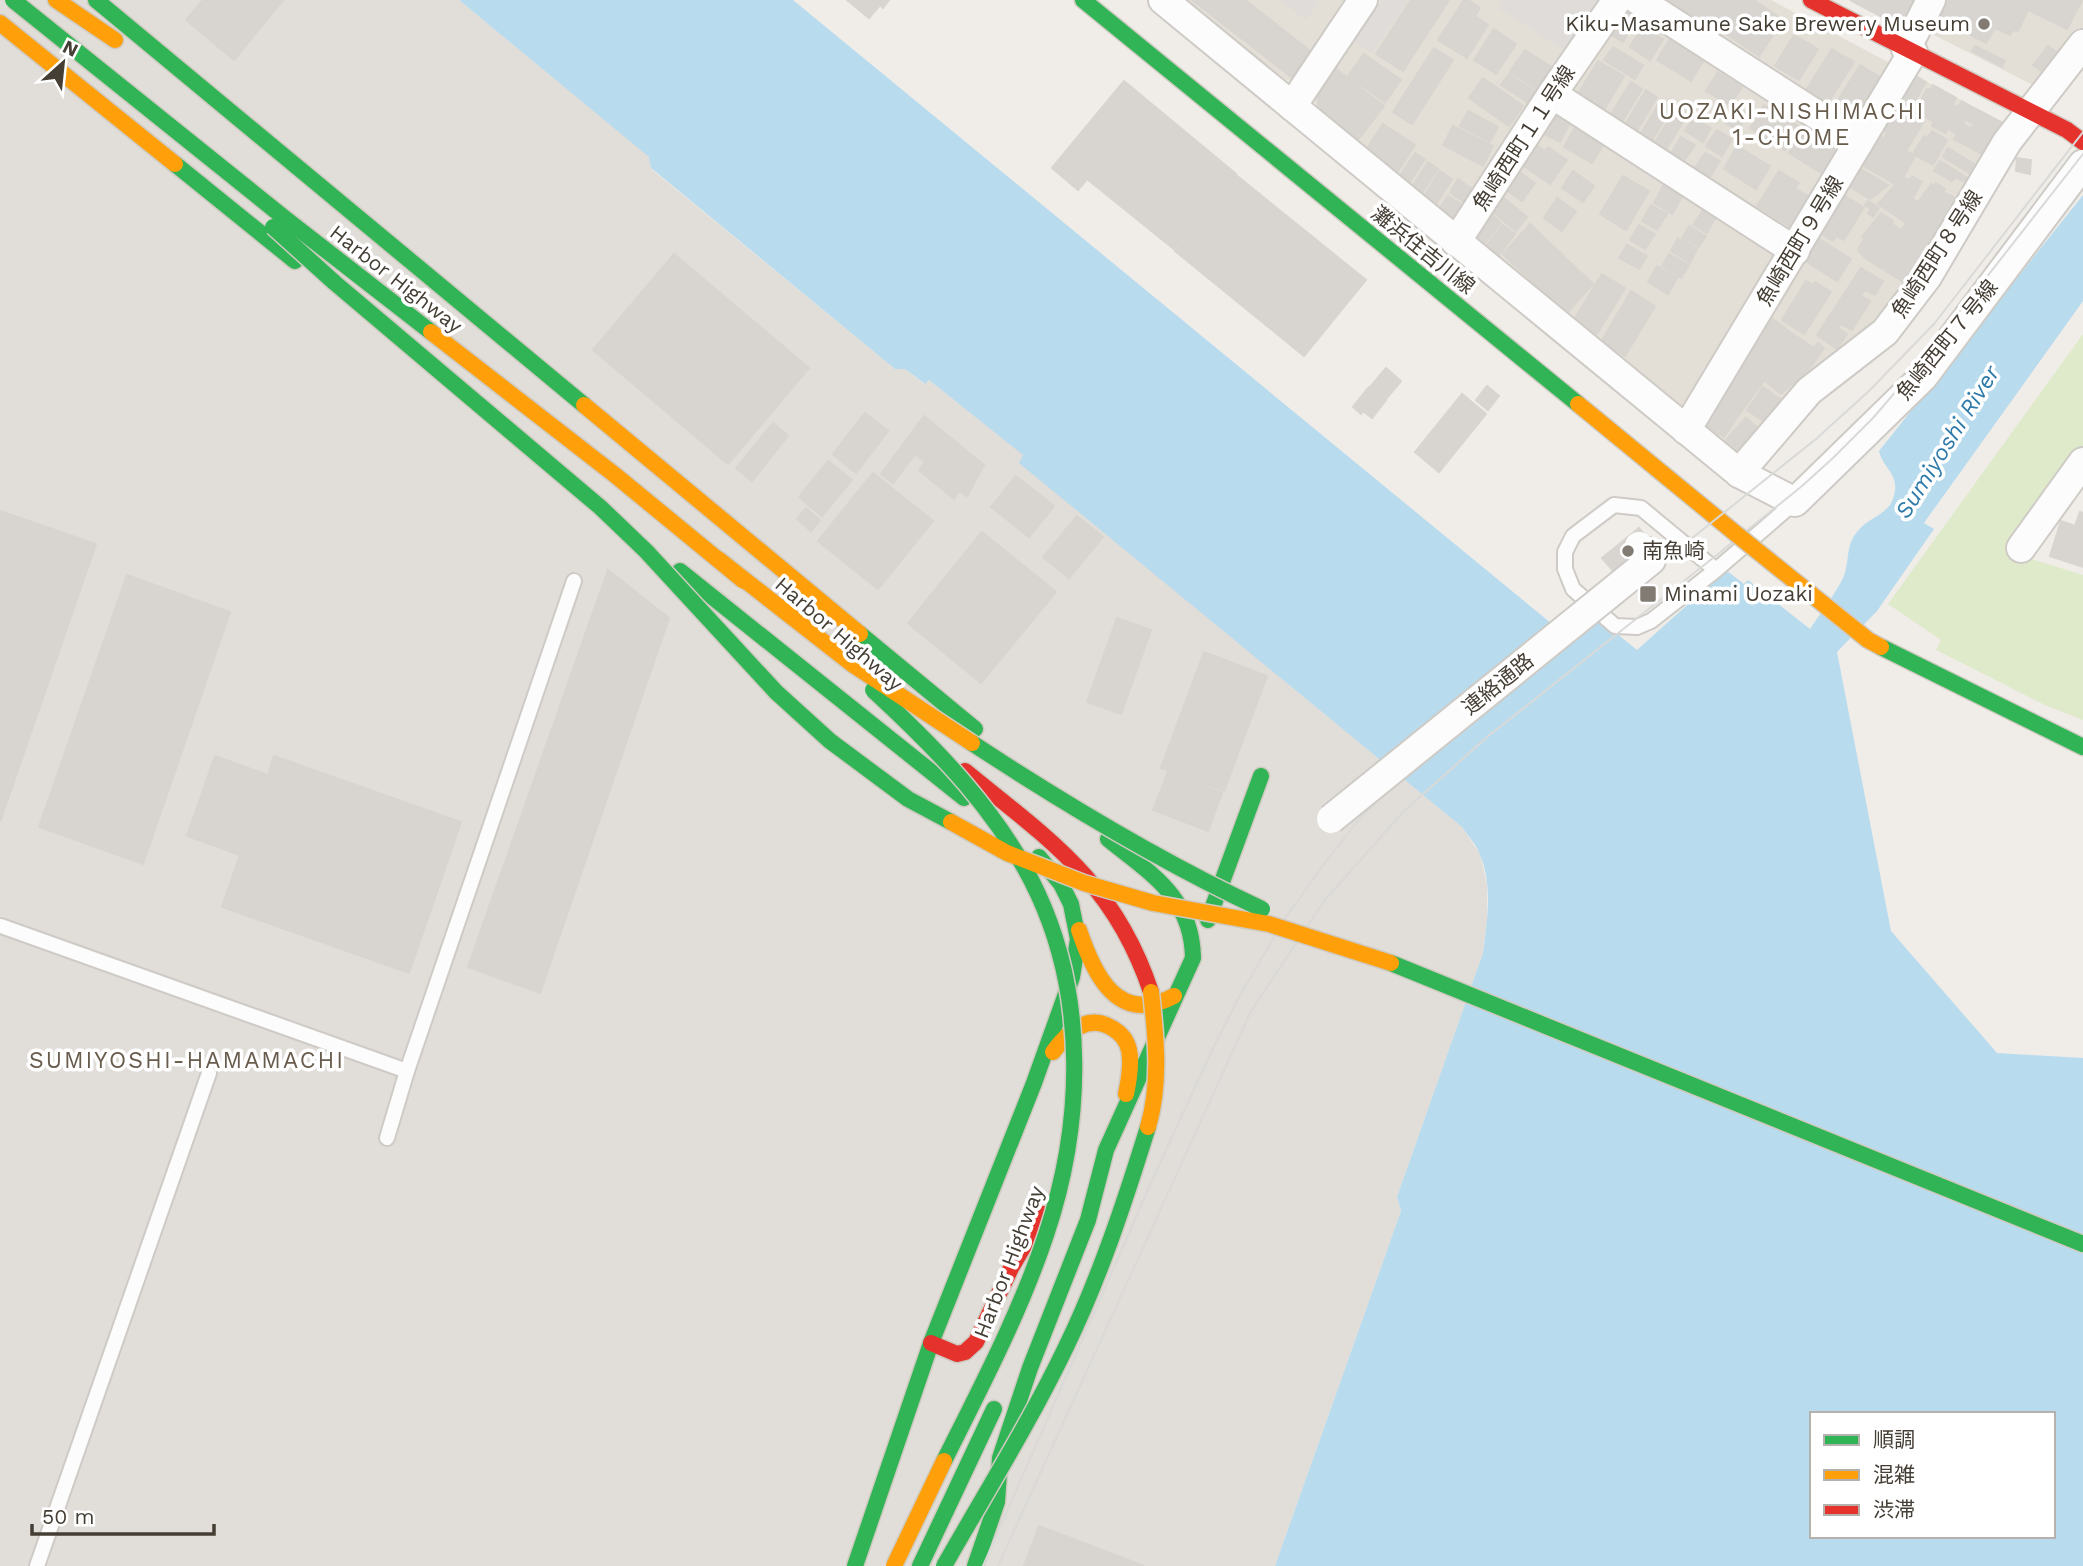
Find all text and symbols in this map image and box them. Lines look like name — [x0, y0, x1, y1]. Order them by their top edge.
place label: Kiku-Masamune Sake Brewery Museum — [1565, 11, 1970, 36]
marker: Kiku-Masamune Sake Brewery Museum — [1976, 16, 1992, 32]
north arrow — [28, 28, 98, 98]
text: N — [59, 35, 82, 62]
street label: 魚崎西町１１号線 — [1467, 60, 1580, 215]
district label: UOZAKI-NISHIMACHI 1-CHOME — [1659, 98, 1925, 151]
street label: 魚崎西町９号線 — [1751, 171, 1848, 310]
street label: 魚崎西町８号線 — [1886, 185, 1987, 322]
street label: 灘浜住吉川線 — [1366, 200, 1480, 299]
street label: Harbor Highway — [325, 219, 468, 338]
street label: 魚崎西町７号線 — [1891, 275, 2003, 405]
water label: Sumiyoshi River — [1890, 360, 2006, 524]
place label: 南魚崎 — [1642, 538, 1705, 563]
marker: 南魚崎 — [1620, 543, 1636, 559]
street label: Harbor Highway — [770, 571, 908, 696]
place label: Minami Uozaki — [1664, 581, 1813, 606]
marker: Minami Uozaki — [1638, 584, 1658, 604]
street label: 連絡通路 — [1457, 647, 1538, 720]
district label: SUMIYOSHI-HAMAMACHI — [29, 1047, 345, 1074]
street label: Harbor Highway — [968, 1182, 1049, 1342]
legend — [1810, 1412, 2055, 1538]
text: 順調 — [1873, 1427, 1915, 1452]
text: 混雑 — [1873, 1462, 1915, 1487]
scale bar — [32, 1492, 214, 1536]
text: 渋滞 — [1873, 1497, 1915, 1522]
text: 50 m — [42, 1504, 94, 1529]

